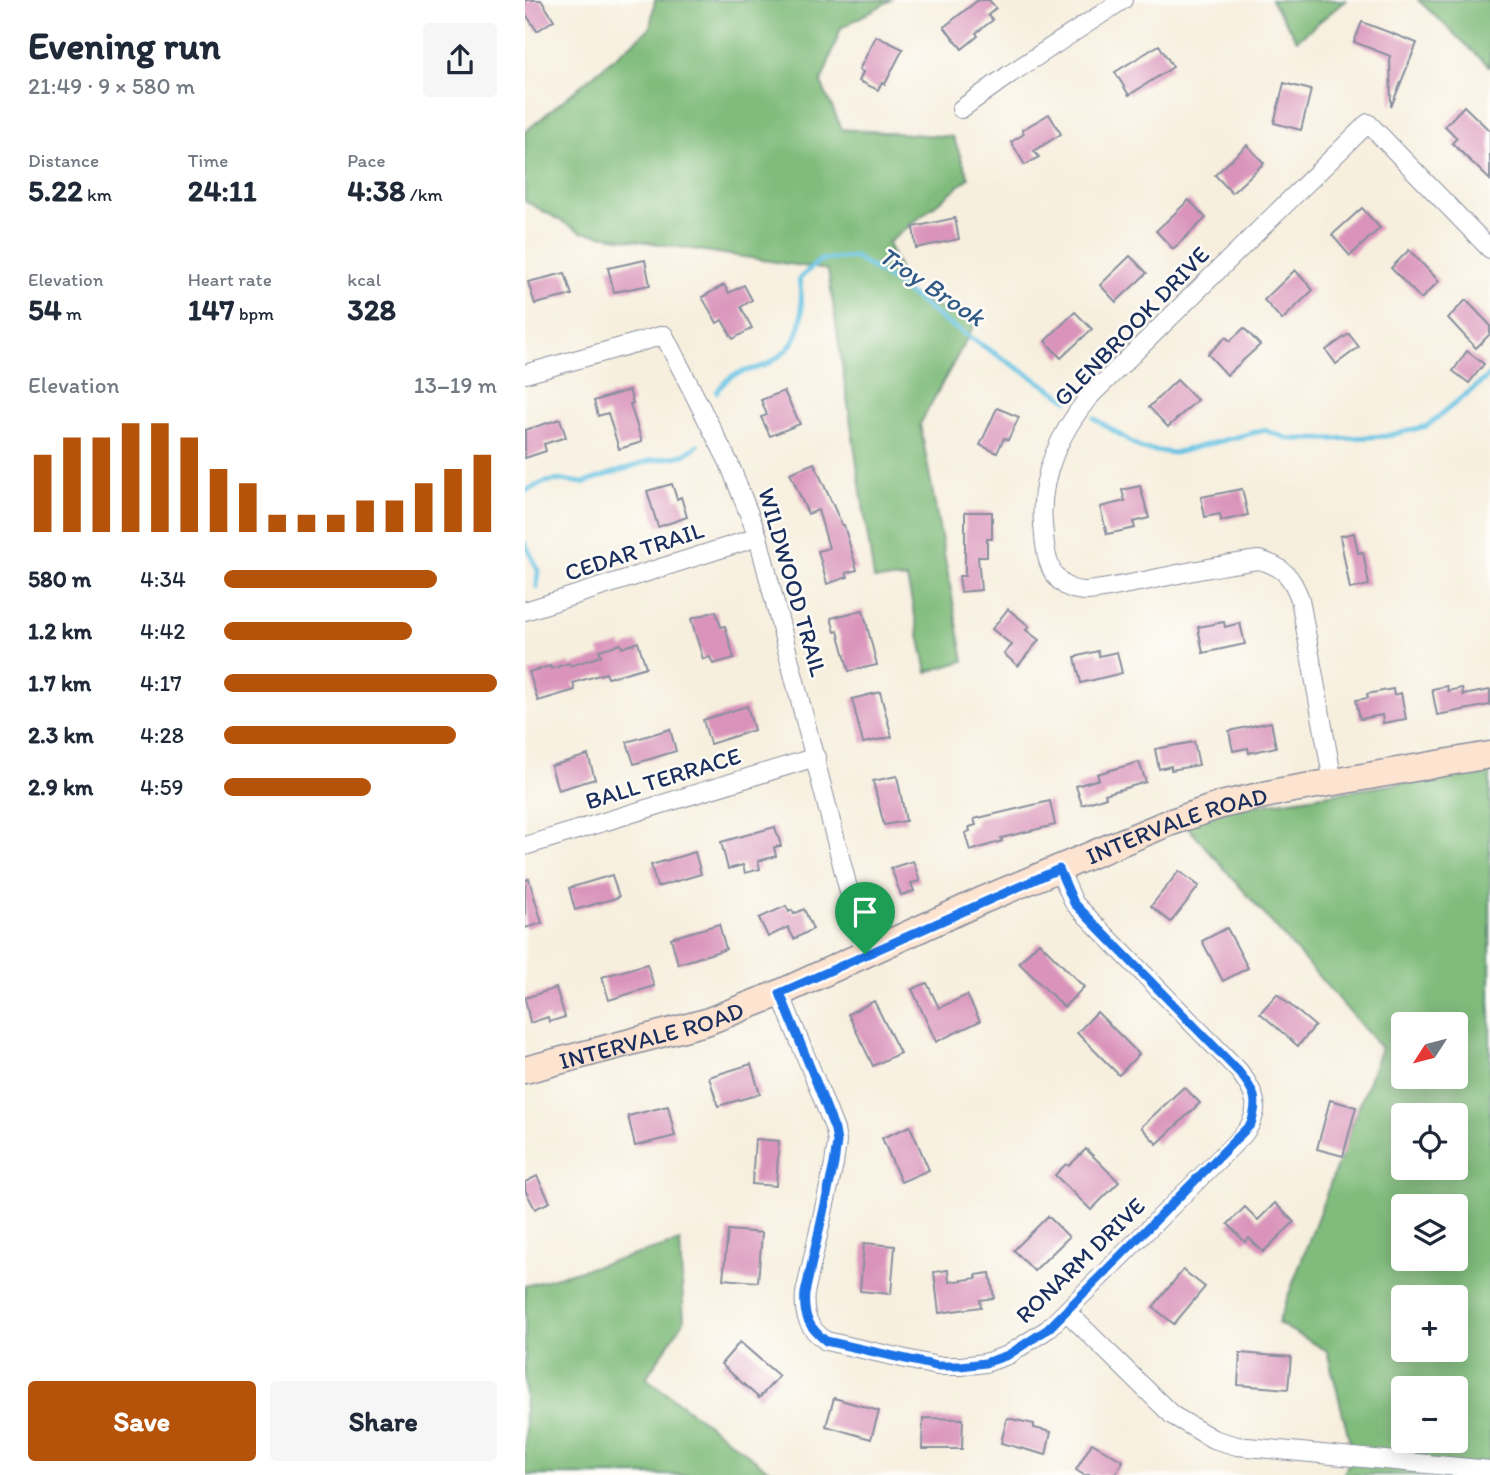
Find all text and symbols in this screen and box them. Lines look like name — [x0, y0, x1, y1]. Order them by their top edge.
text: Evening run — [28, 23, 221, 69]
button: share — [423, 23, 497, 97]
text: 21:49 · 9 × 580 m — [28, 72, 195, 100]
text: Distance — [28, 149, 99, 172]
text: Time — [188, 149, 228, 172]
text: Pace — [347, 149, 385, 172]
text: 5.22 — [28, 172, 83, 209]
text: 24:11 — [188, 172, 257, 209]
text: 4:38 — [347, 172, 406, 209]
text: km — [83, 183, 112, 206]
text: /km — [406, 183, 443, 206]
water label: Troy Brook — [873, 239, 992, 334]
street label: GLENBROOK DRIVE — [1047, 240, 1215, 412]
text: Elevation — [28, 268, 104, 291]
text: Heart rate — [188, 268, 272, 291]
text: kcal — [347, 268, 381, 291]
text: 54 — [28, 291, 62, 328]
text: 147 — [188, 291, 235, 328]
text: 328 — [347, 291, 396, 328]
text: m — [62, 302, 82, 325]
text: bpm — [235, 302, 274, 325]
text: Elevation — [28, 371, 119, 399]
text: 13–19 m — [414, 371, 497, 399]
street label: WILDWOOD TRAIL — [752, 484, 834, 680]
street label: CEDAR TRAIL — [561, 515, 707, 587]
text: 580 m — [28, 565, 91, 593]
text: 4:34 — [140, 565, 186, 593]
text: 1.2 km — [28, 617, 92, 645]
text: 4:42 — [140, 617, 185, 645]
text: 1.7 km — [28, 669, 91, 697]
text: 4:17 — [140, 669, 182, 697]
text: 2.3 km — [28, 721, 94, 749]
text: 4:28 — [140, 721, 184, 749]
street label: BALL TERRACE — [582, 741, 744, 815]
text: 2.9 km — [28, 773, 93, 801]
text: 4:59 — [140, 773, 184, 801]
street label: INTERVALE ROAD — [1081, 780, 1270, 870]
pin — [835, 882, 895, 954]
icon: arrive — [846, 893, 884, 931]
street label: INTERVALE ROAD — [556, 994, 748, 1075]
north arrow — [1391, 1012, 1468, 1088]
map controls — [1391, 1012, 1468, 1453]
button: locate — [1391, 1103, 1468, 1180]
street label: RONARM DRIVE — [1009, 1191, 1151, 1329]
button: layers — [1391, 1194, 1468, 1271]
button: + — [1391, 1285, 1468, 1362]
button: − — [1391, 1376, 1468, 1453]
button: Save — [28, 1381, 256, 1461]
button: Share — [270, 1381, 497, 1461]

